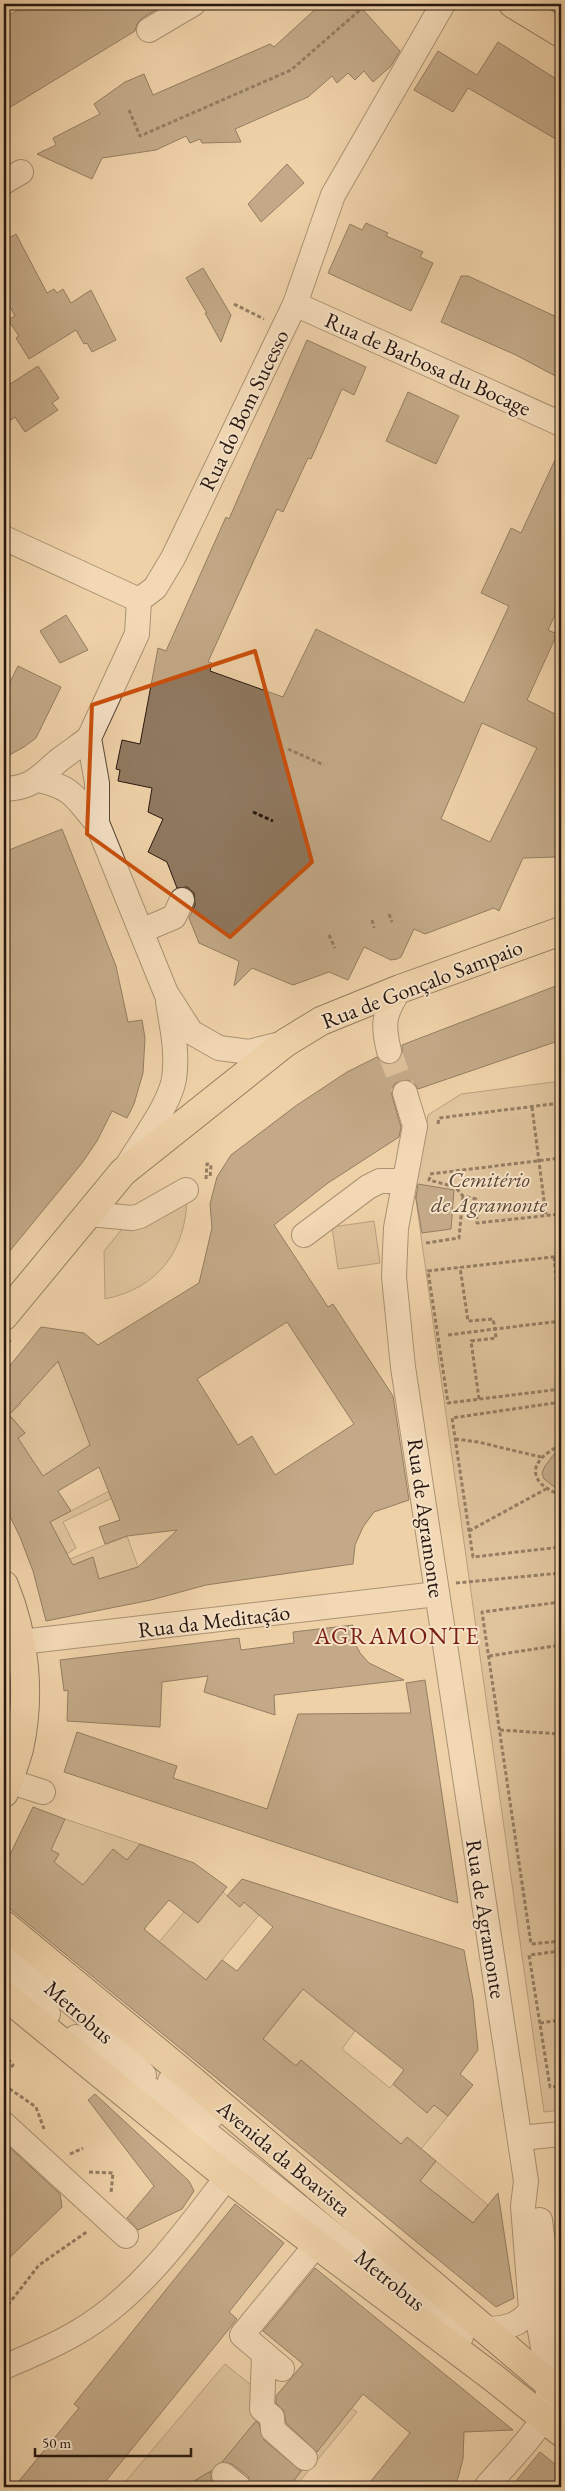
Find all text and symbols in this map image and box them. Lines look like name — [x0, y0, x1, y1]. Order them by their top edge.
street label: Rua de Barbosa du Bocage — [320, 305, 536, 423]
street label: Rua do Bom Sucesso — [192, 324, 296, 496]
street label: Rua de Gonçalo Sampaio — [317, 932, 527, 1036]
park label: Cemitério de Agramonte — [431, 1165, 547, 1219]
street label: Rua de Agramonte — [400, 1436, 452, 1600]
street label: Rua da Meditação — [136, 1597, 292, 1645]
district label: AGRAMONTE — [313, 1620, 480, 1651]
street label: Rua de Agramonte — [459, 1837, 513, 2001]
street label: Metrobus — [38, 1974, 120, 2050]
street label: Avenida da Boavista — [210, 2093, 357, 2223]
street label: Metrobus — [349, 2243, 431, 2317]
scale bar — [35, 2426, 191, 2458]
text: 50 m — [42, 2433, 71, 2452]

